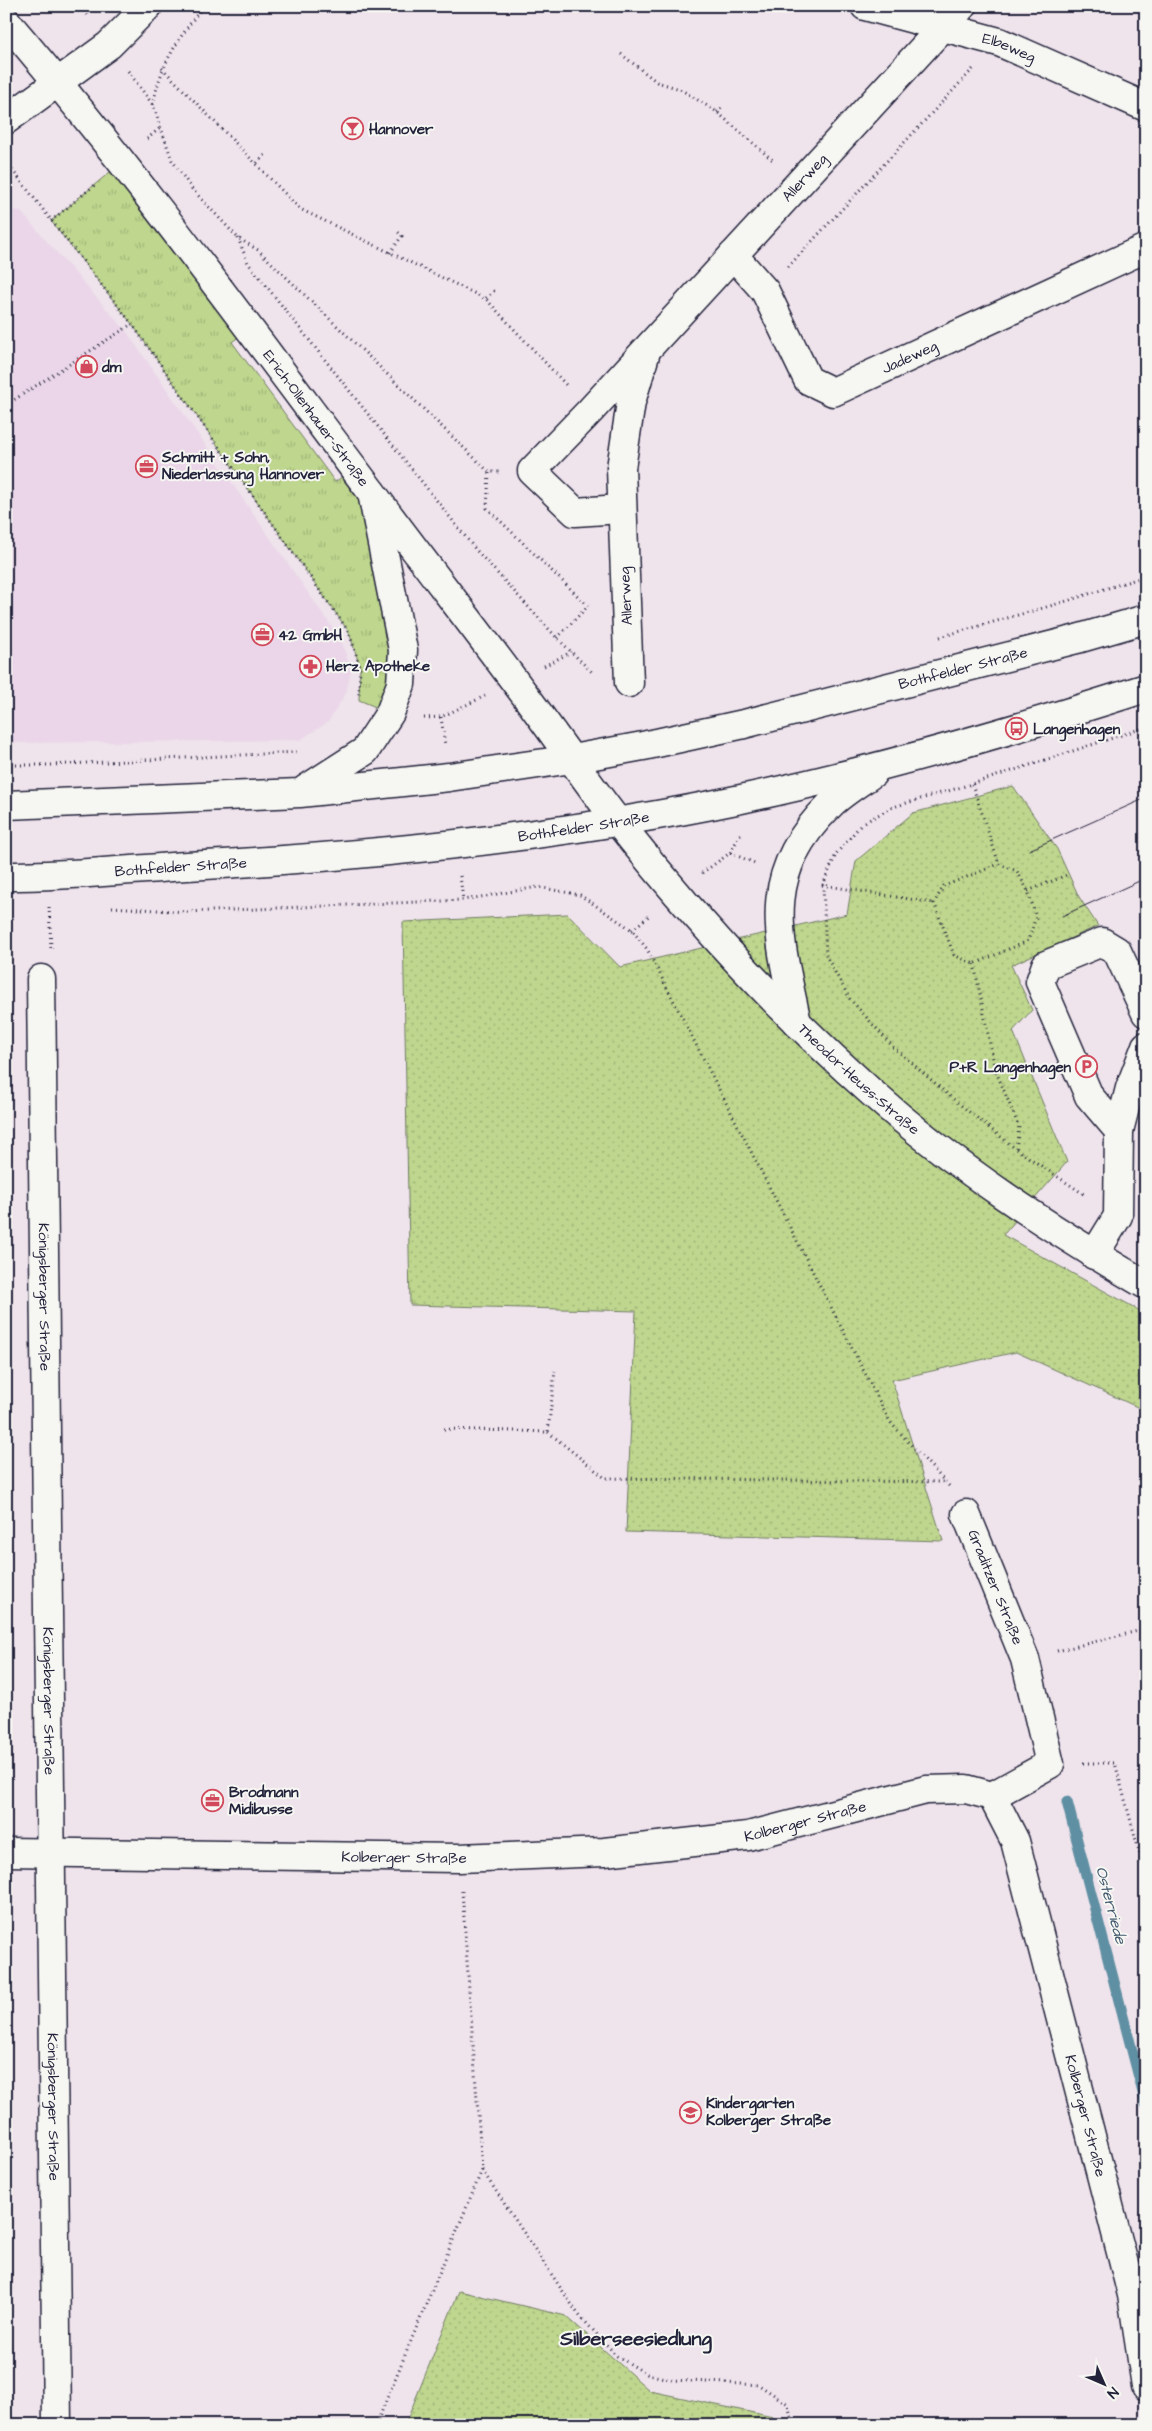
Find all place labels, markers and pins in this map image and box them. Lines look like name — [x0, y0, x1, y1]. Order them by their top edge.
bar icon: Hannover — [341, 117, 365, 141]
place label: Hannover — [369, 119, 434, 140]
shop icon: dm — [74, 355, 98, 379]
place label: dm — [101, 357, 122, 378]
place label: Schmitt + Sohn, Niederlassung Hannover — [161, 447, 325, 487]
office icon: Schmitt + Sohn, Niederlassung Hannover — [134, 454, 158, 478]
office icon: 42 GmbH — [250, 623, 274, 647]
place label: 42 GmbH — [278, 625, 342, 646]
pharmacy icon: Herz Apotheke — [298, 654, 322, 678]
place label: Herz Apotheke — [326, 656, 430, 677]
bus stop icon: Langenhagen — [1005, 717, 1029, 741]
place label: Langenhagen — [1033, 719, 1121, 742]
parking icon: P+R Langenhagen — [1075, 1055, 1099, 1079]
place label: P+R Langenhagen — [950, 1057, 1072, 1080]
place label: Brodmann Midibusse — [229, 1782, 299, 1820]
office icon: Brodmann Midibusse — [201, 1789, 225, 1813]
place label: Kindergarten Kolberger Straße — [706, 2093, 831, 2133]
school or university icon: Kindergarten Kolberger Straße — [678, 2100, 702, 2124]

